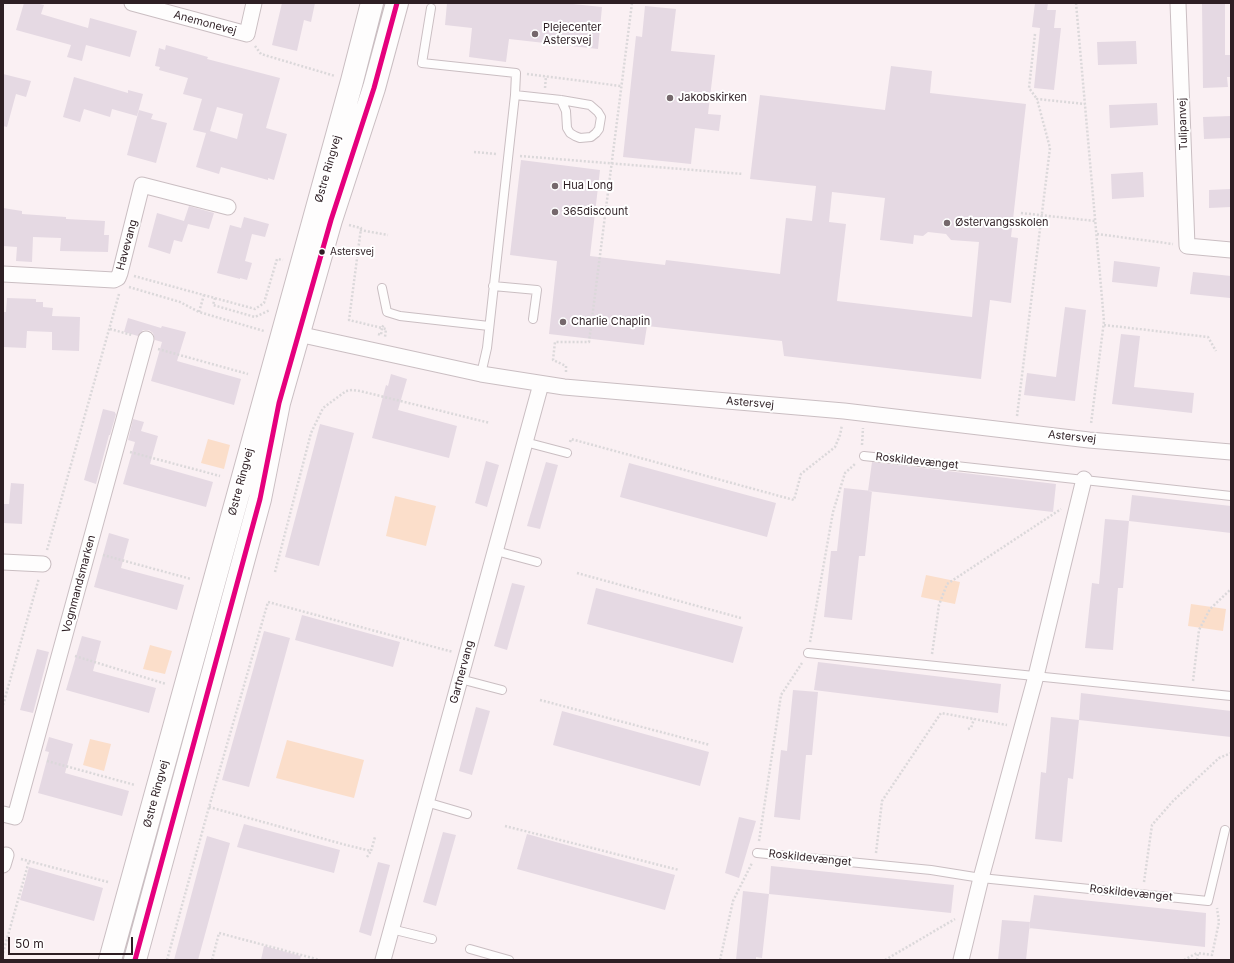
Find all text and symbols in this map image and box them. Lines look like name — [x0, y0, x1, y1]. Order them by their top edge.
street label: Anemonevej — [172, 8, 238, 38]
place label: Plejecenter Astersvej — [543, 21, 601, 47]
marker: Plejecenter Astersvej — [530, 29, 540, 39]
place label: Jakobskirken — [678, 91, 747, 105]
marker: Jakobskirken — [665, 93, 675, 103]
street label: Tulipanvej — [1175, 98, 1191, 150]
street label: Østre Ringvej — [312, 134, 344, 204]
place label: Hua Long — [563, 179, 613, 193]
marker: Hua Long — [550, 181, 560, 191]
place label: 365discount — [563, 205, 628, 219]
marker: 365discount — [550, 207, 560, 217]
place label: Østervangsskolen — [955, 216, 1049, 230]
street label: Havevang — [114, 218, 140, 272]
marker: Østervangsskolen — [942, 218, 952, 228]
place label: Astersvej — [330, 246, 374, 258]
marker: Astersvej — [317, 247, 327, 257]
place label: Charlie Chaplin — [571, 315, 650, 329]
marker: Charlie Chaplin — [558, 317, 568, 327]
street label: Astersvej — [725, 394, 775, 412]
street label: Astersvej — [1047, 428, 1097, 446]
street label: Østre Ringvej — [226, 447, 256, 517]
street label: Roskildevænget — [875, 450, 959, 472]
street label: Vognmandsmarken — [60, 534, 98, 634]
street label: Gartnervang — [447, 639, 477, 705]
street label: Østre Ringvej — [141, 759, 171, 829]
street label: Roskildevænget — [768, 847, 852, 869]
street label: Roskildevænget — [1089, 882, 1173, 904]
scale bar — [10, 929, 135, 955]
text: 50 m — [15, 936, 44, 951]

